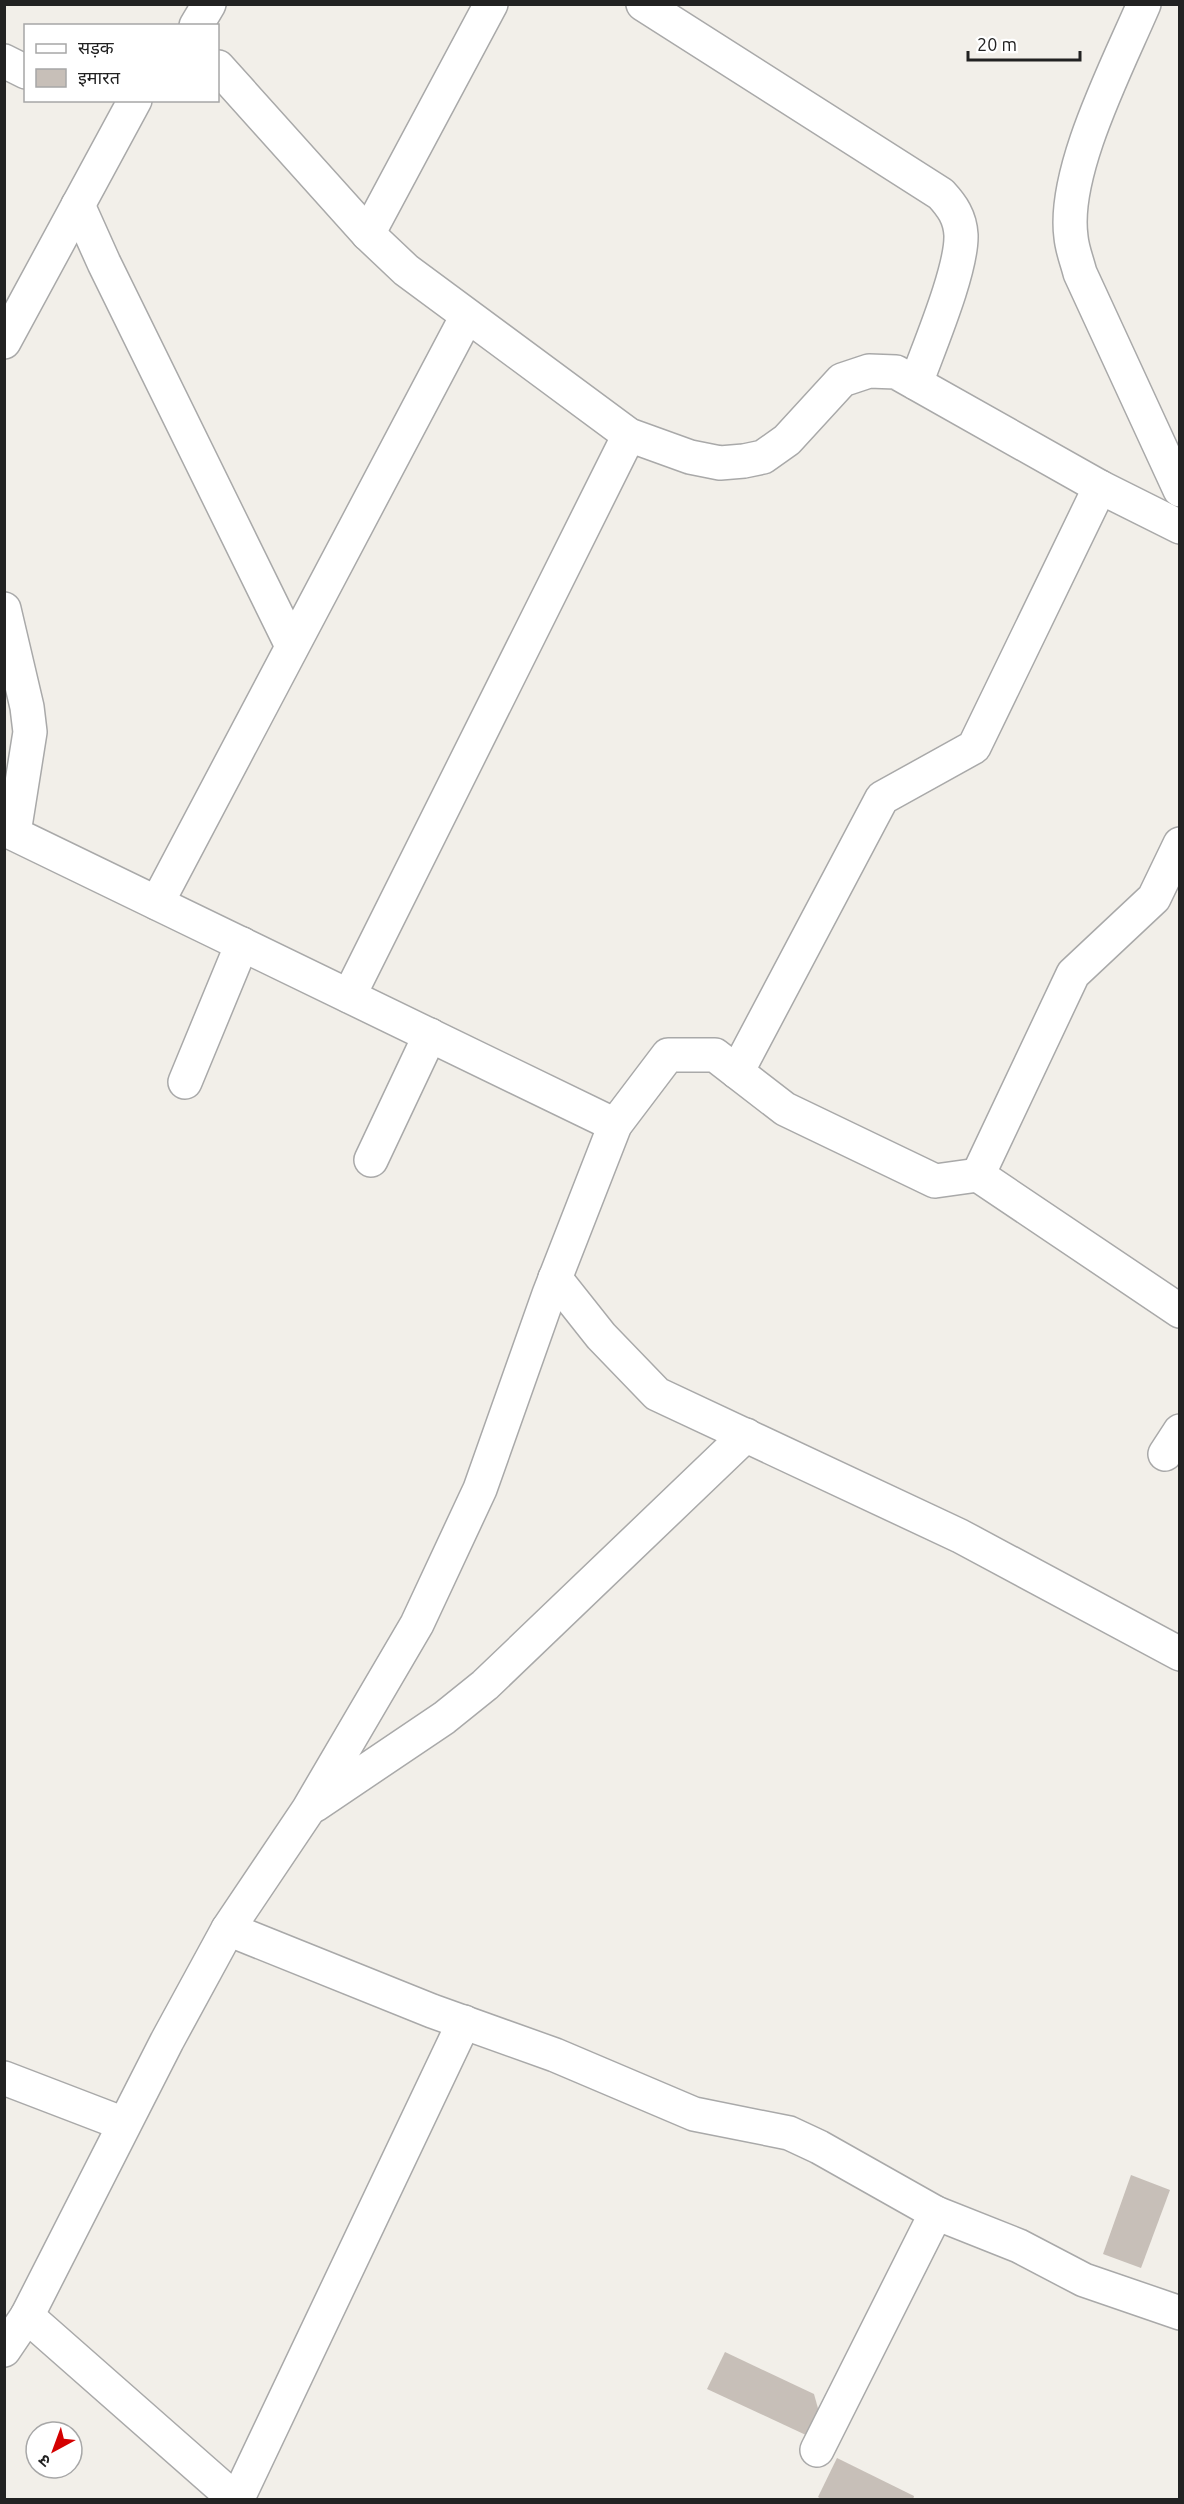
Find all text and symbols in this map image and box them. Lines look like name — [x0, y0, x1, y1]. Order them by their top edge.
legend — [24, 24, 219, 102]
scale bar — [968, 24, 1080, 62]
text: 20 m — [977, 34, 1017, 54]
text: सड़क — [78, 37, 115, 58]
text: इमारत — [78, 67, 121, 87]
north arrow — [24, 2420, 84, 2480]
text: उ — [34, 2451, 54, 2471]

